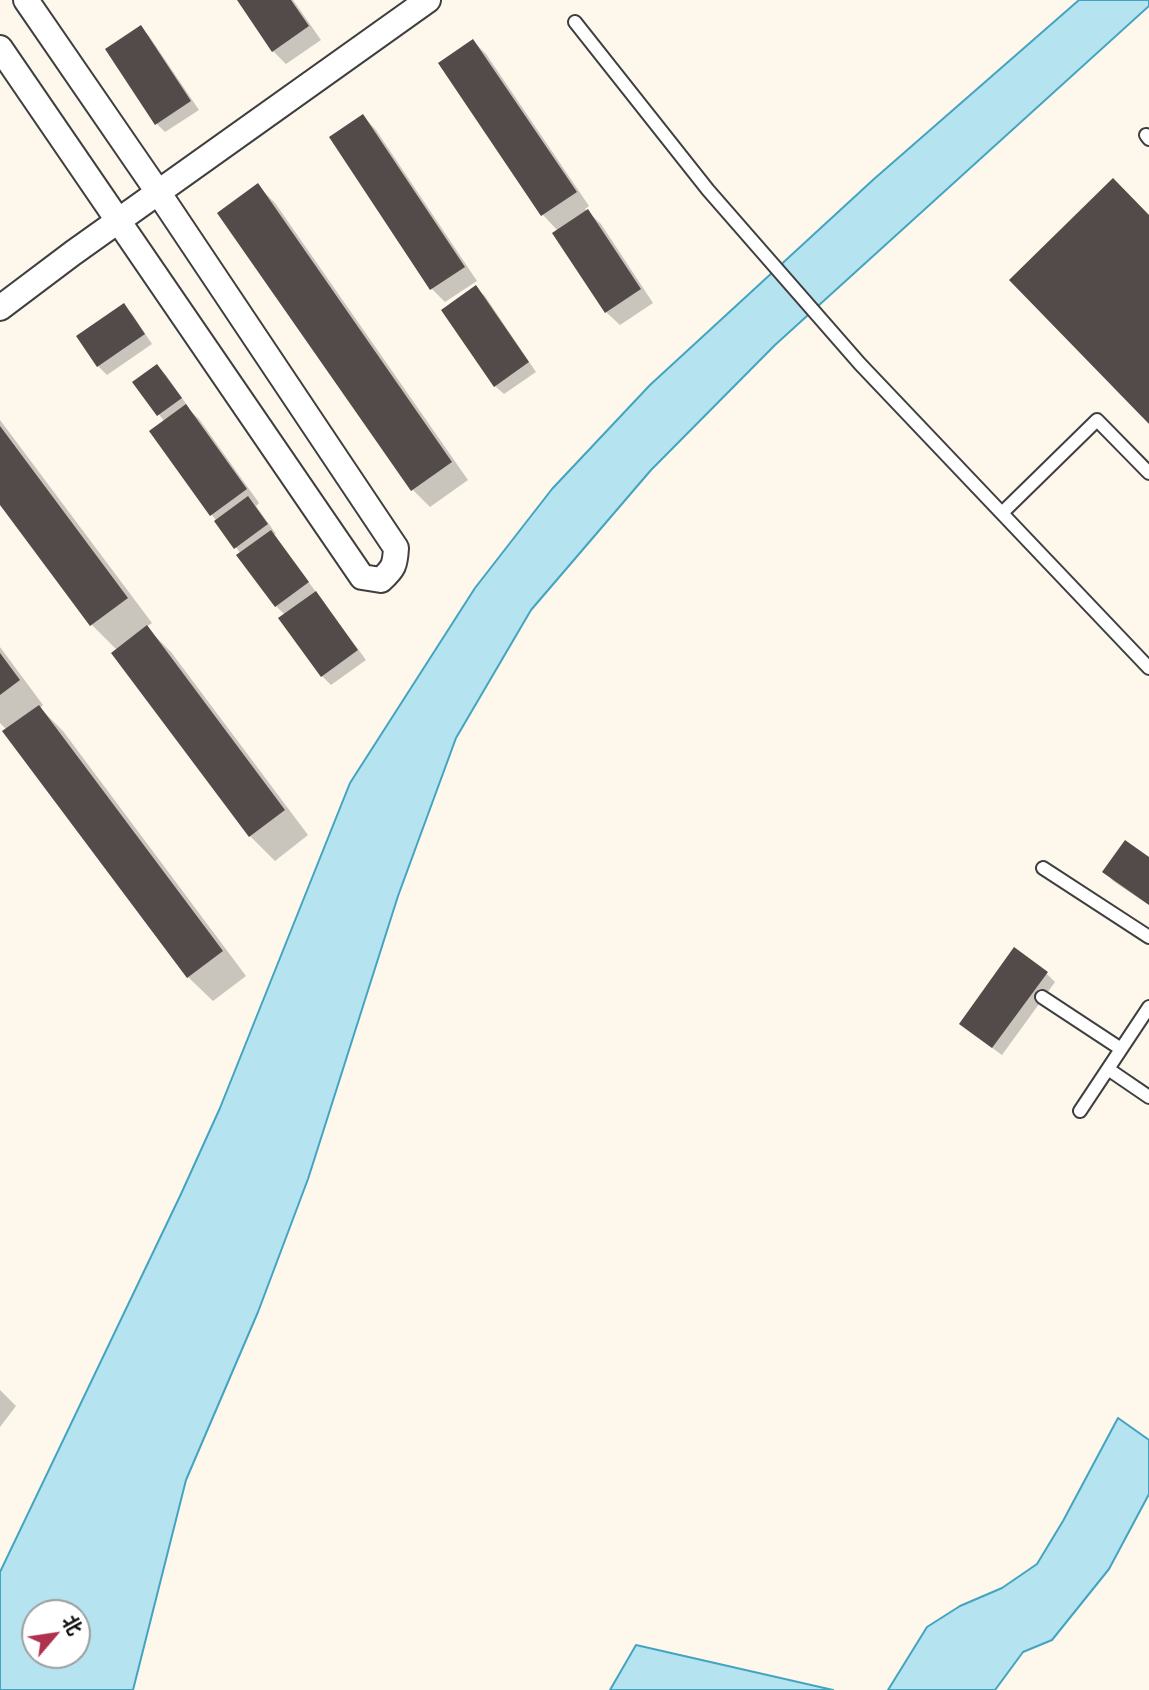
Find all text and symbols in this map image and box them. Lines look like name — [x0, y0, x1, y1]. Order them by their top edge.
north arrow — [21, 1599, 91, 1669]
text: 北 — [58, 1611, 88, 1639]

